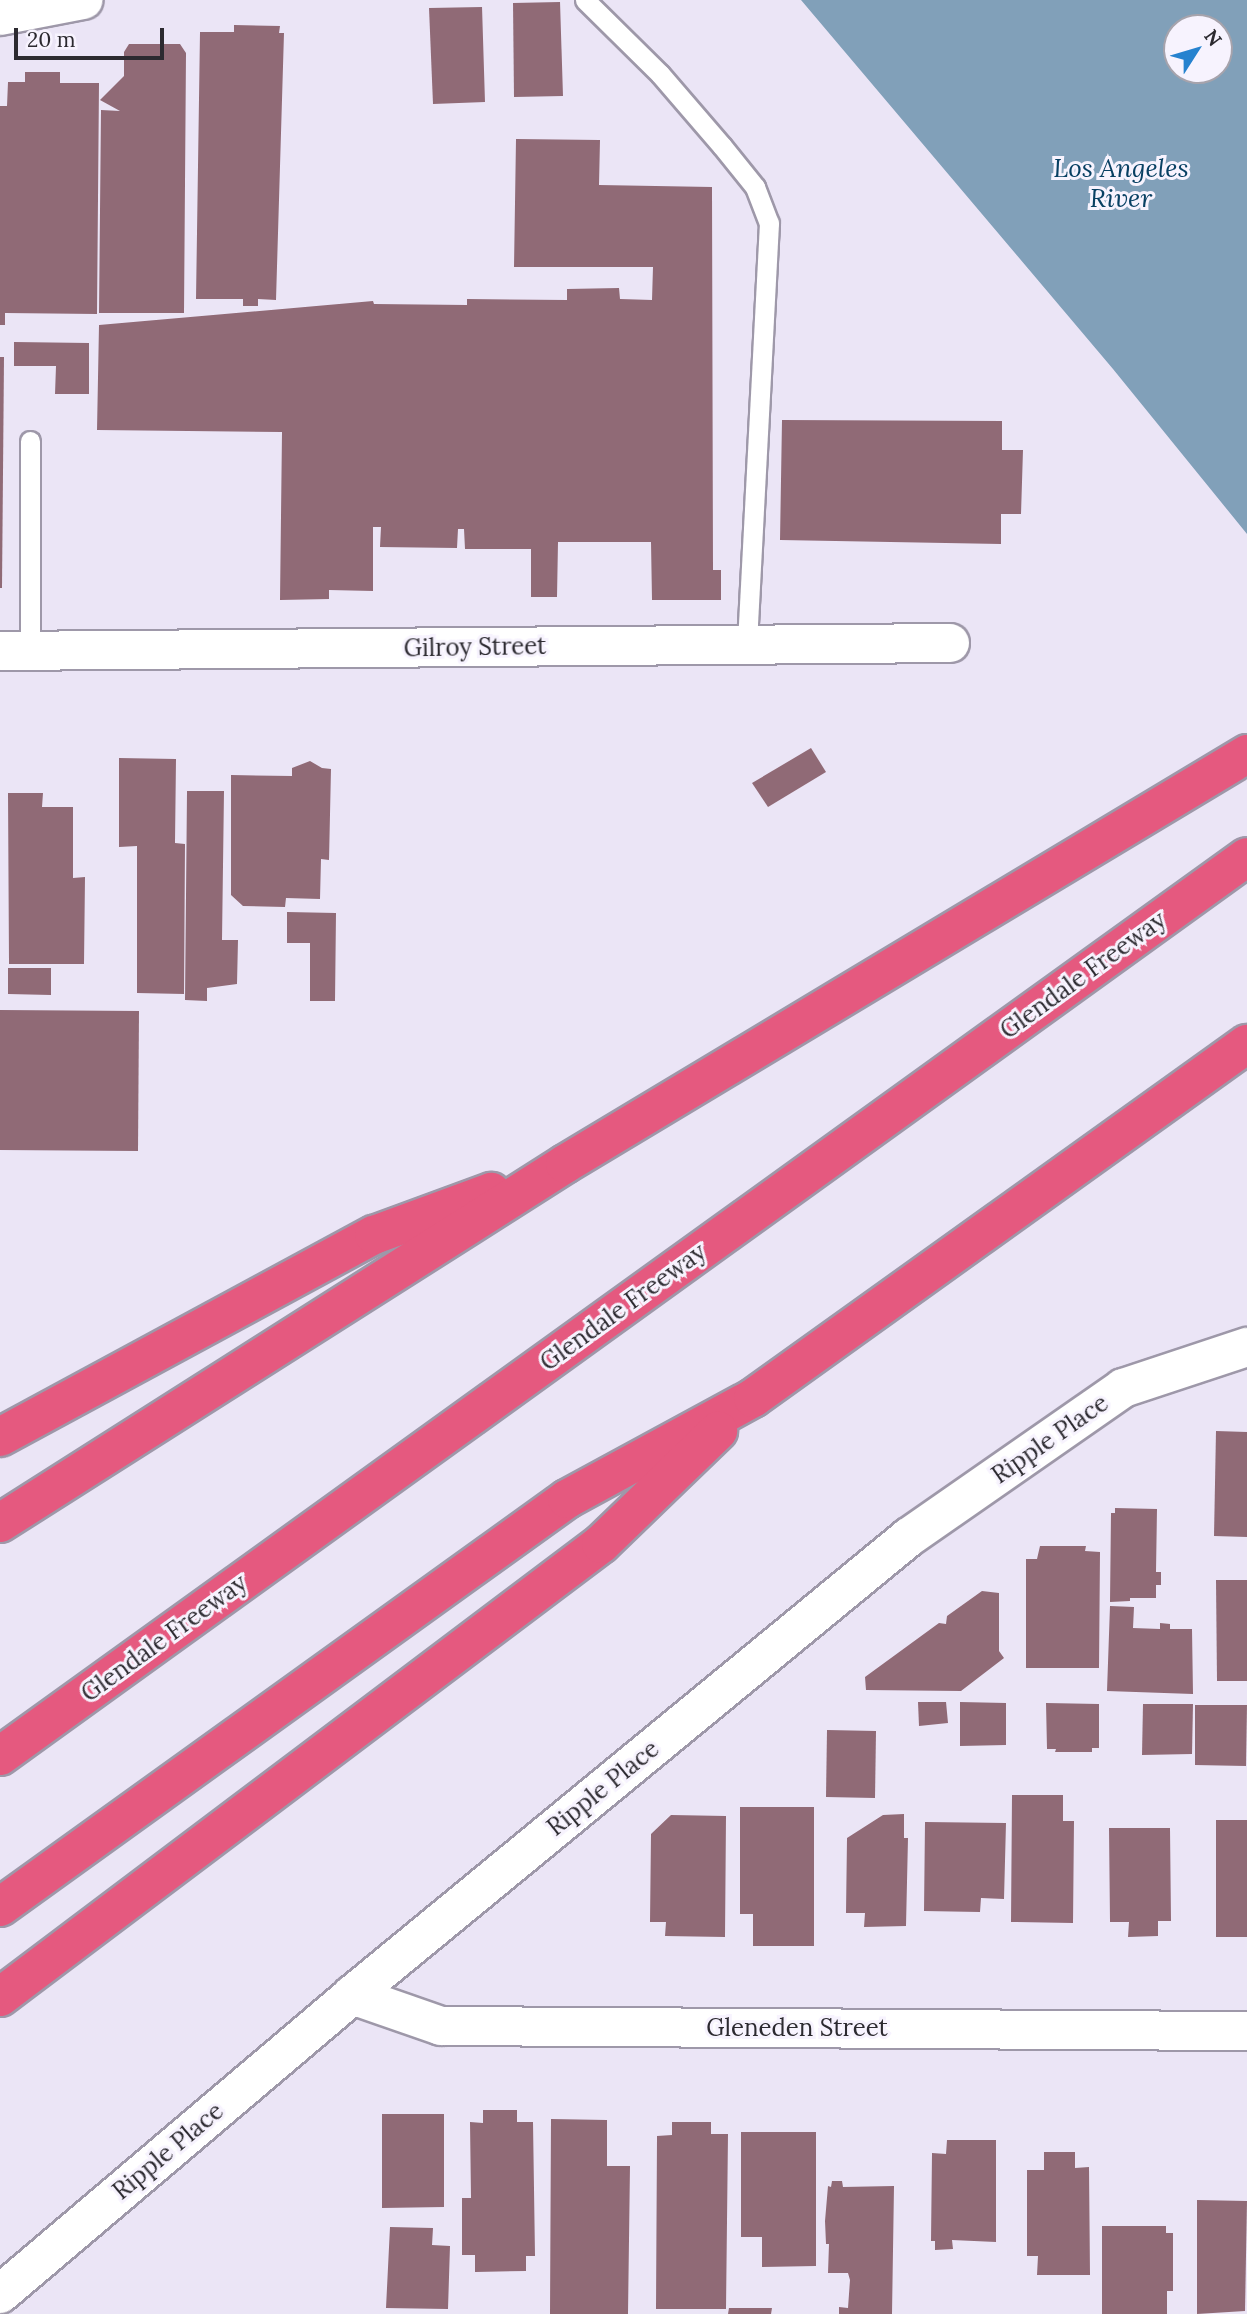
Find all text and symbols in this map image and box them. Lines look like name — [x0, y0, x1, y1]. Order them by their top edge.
scale bar — [18, 14, 168, 58]
north arrow — [1163, 14, 1233, 84]
text: N — [1199, 24, 1227, 51]
text: 20 m — [27, 26, 76, 53]
water label: Los Angeles River — [1053, 152, 1189, 214]
street label: Gilroy Street — [403, 631, 547, 663]
street label: Glendale Freeway — [995, 905, 1171, 1045]
street label: Glendale Freeway — [535, 1237, 711, 1377]
street label: Ripple Place — [986, 1388, 1114, 1490]
street label: Glendale Freeway — [76, 1568, 252, 1708]
street label: Ripple Place — [541, 1734, 665, 1842]
street label: Gleneden Street — [706, 2014, 888, 2042]
street label: Ripple Place — [107, 2096, 229, 2206]

